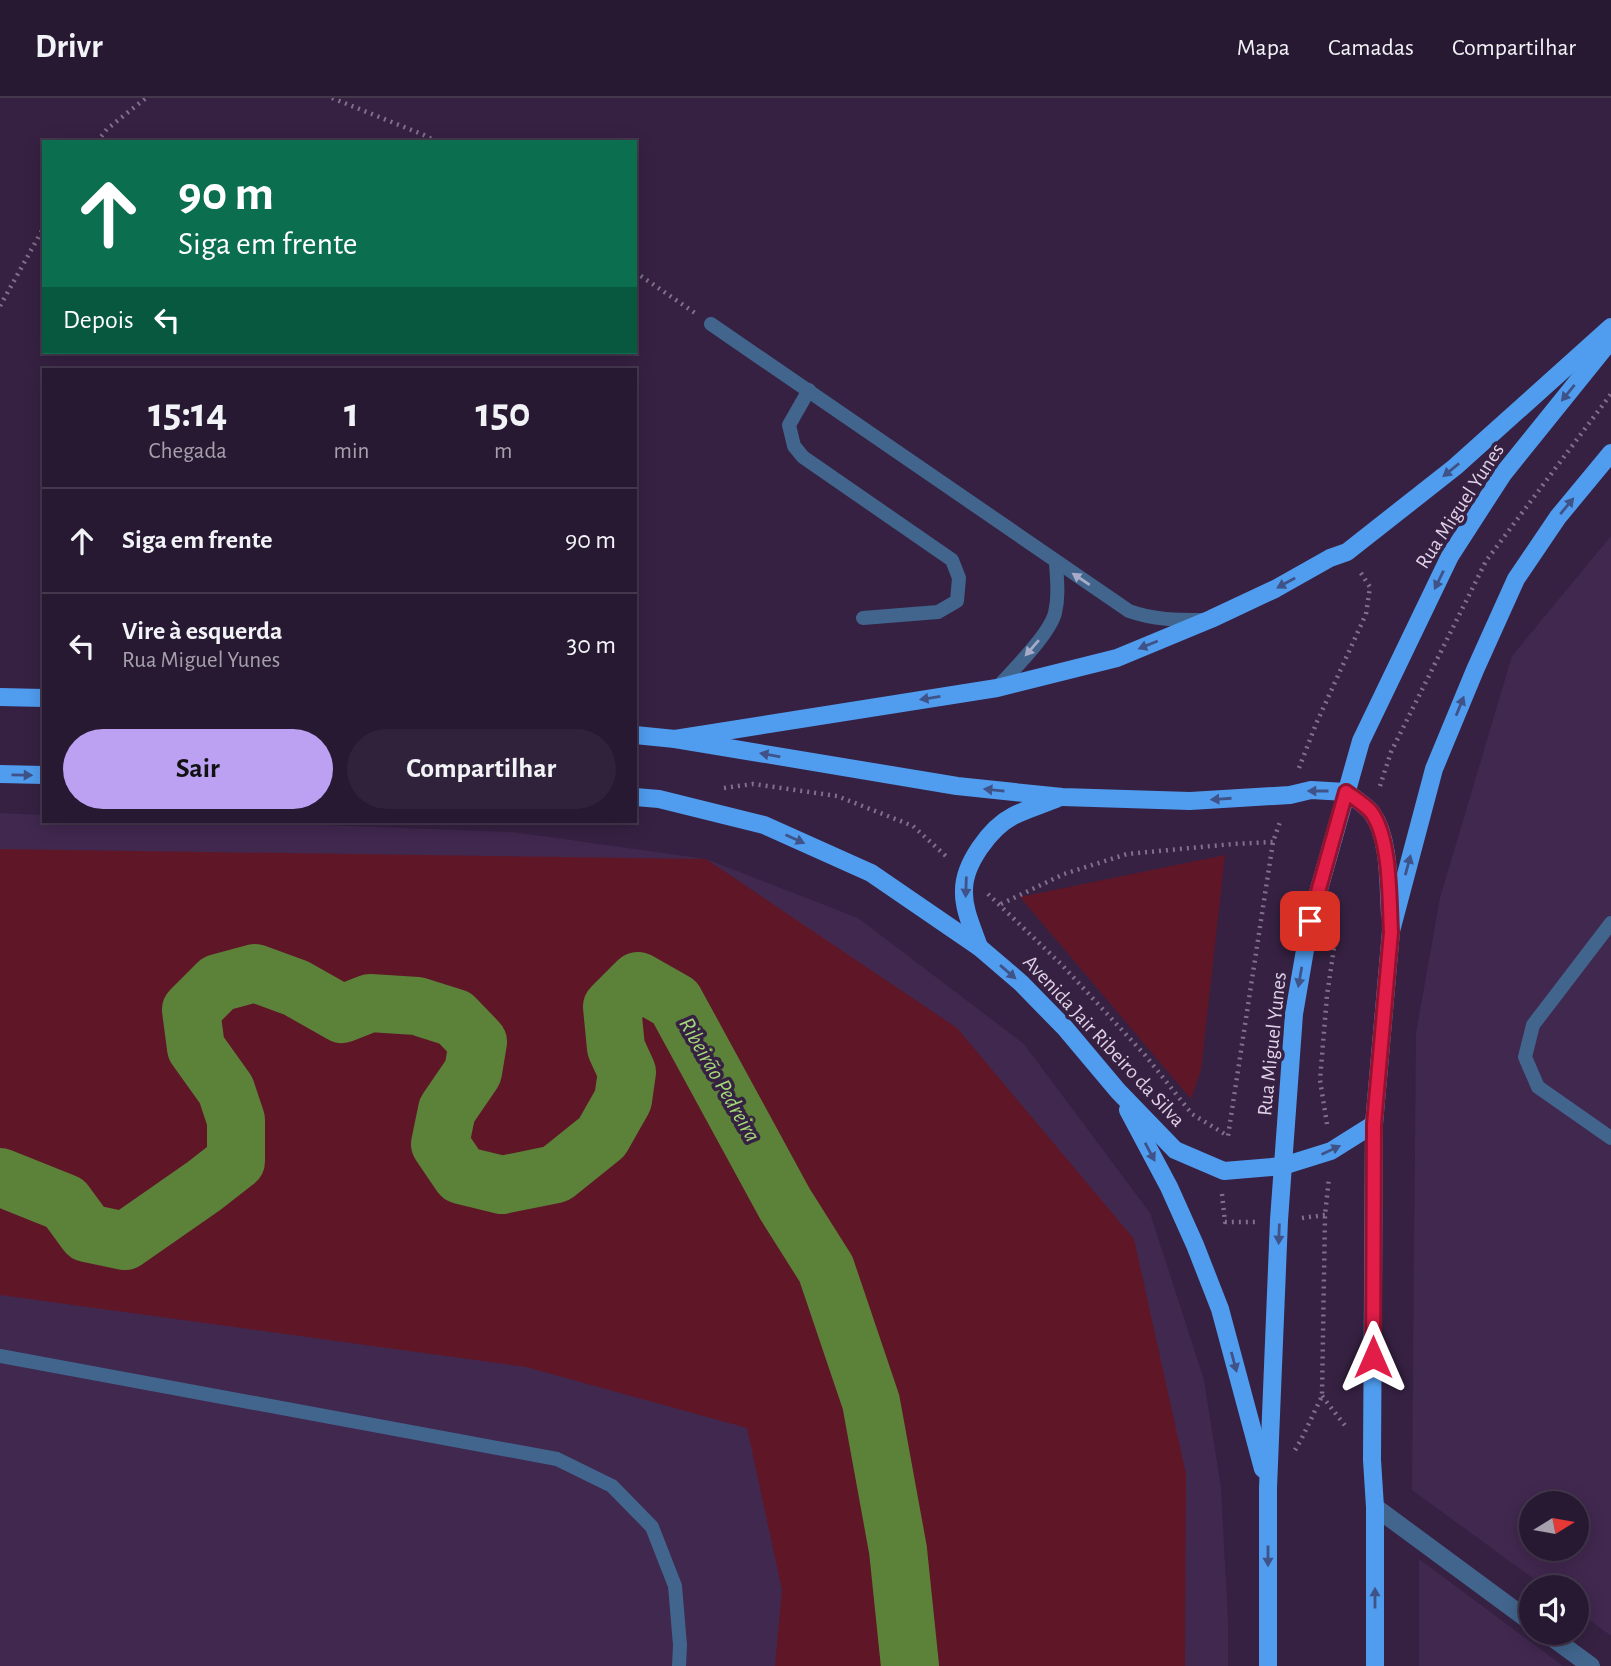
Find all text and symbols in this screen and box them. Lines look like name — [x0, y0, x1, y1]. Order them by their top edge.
text: Drivr — [35, 31, 103, 64]
text: Mapa — [1237, 36, 1290, 60]
text: Camadas — [1328, 36, 1414, 60]
text: Compartilhar — [1452, 36, 1576, 60]
icon: ahead — [63, 168, 154, 259]
text: 90 m — [178, 170, 274, 219]
text: Siga em frente — [178, 228, 358, 260]
icon: left — [148, 301, 186, 339]
text: Depois — [63, 307, 134, 333]
one-way arrow — [1561, 385, 1576, 402]
text: 15:14 — [148, 392, 227, 434]
text: 1 — [344, 392, 359, 434]
text: 150 — [476, 392, 531, 434]
text: Chegada — [149, 440, 227, 463]
text: min — [334, 440, 369, 463]
text: m — [494, 440, 512, 463]
street label: Rua Miguel Yunes — [1412, 440, 1508, 572]
one-way arrow — [1442, 462, 1459, 477]
one-way arrow — [1559, 497, 1574, 515]
icon: ahead — [63, 522, 101, 560]
text: Siga em frente — [122, 527, 273, 553]
text: 90 m — [565, 527, 616, 553]
one-way arrow — [1433, 570, 1444, 590]
one-way arrow — [1072, 572, 1090, 586]
one-way arrow — [1277, 577, 1296, 589]
text: Vire à esquerda — [122, 618, 283, 644]
icon: left — [63, 627, 101, 665]
text: 30 m — [566, 632, 616, 658]
one-way arrow — [1024, 639, 1040, 657]
one-way arrow — [1138, 640, 1159, 651]
text: Rua Miguel Yunes — [122, 649, 280, 672]
one-way arrow — [918, 693, 940, 704]
one-way arrow — [1455, 695, 1466, 716]
button: Sair — [63, 729, 333, 809]
button: Compartilhar — [347, 729, 616, 809]
one-way arrow — [759, 749, 781, 760]
one-way arrow — [11, 769, 33, 780]
one-way arrow — [983, 784, 1005, 795]
one-way arrow — [1307, 785, 1329, 797]
one-way arrow — [1210, 794, 1232, 805]
one-way arrow — [785, 833, 805, 845]
one-way arrow — [1403, 854, 1414, 876]
one-way arrow — [960, 876, 971, 898]
pin — [1280, 891, 1340, 951]
icon: arrive — [1291, 902, 1329, 940]
street label: Avenida Jair Ribeiro da Silva — [1019, 951, 1189, 1131]
one-way arrow — [999, 964, 1016, 979]
one-way arrow — [1295, 967, 1306, 989]
street label: Rua Miguel Yunes — [1254, 971, 1290, 1117]
water label: Ribeirão Pedreira — [674, 1014, 764, 1146]
one-way arrow — [1145, 1142, 1156, 1162]
one-way arrow — [1321, 1144, 1341, 1156]
one-way arrow — [1273, 1223, 1284, 1245]
position arrow — [1336, 1320, 1410, 1394]
one-way arrow — [1230, 1352, 1240, 1373]
north arrow — [1519, 1491, 1589, 1561]
map controls — [1519, 1491, 1589, 1645]
one-way arrow — [1262, 1545, 1274, 1567]
button: sound — [1519, 1575, 1589, 1645]
one-way arrow — [1369, 1587, 1381, 1609]

